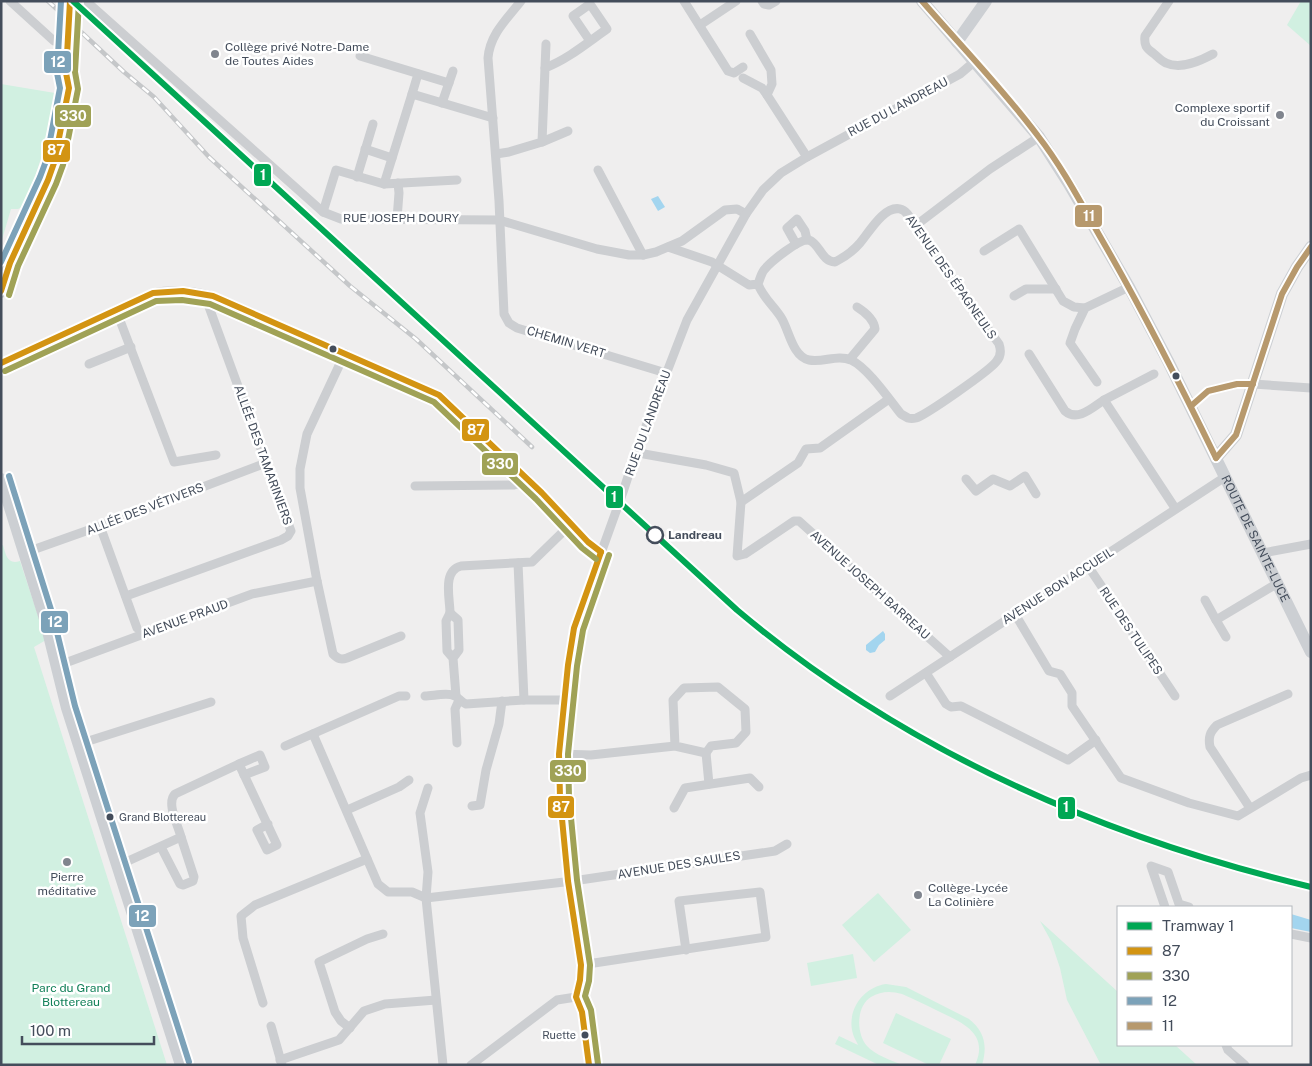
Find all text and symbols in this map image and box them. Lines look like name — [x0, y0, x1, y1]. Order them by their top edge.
place label: Collège privé Notre-Dame de Toutes Aides — [225, 40, 369, 68]
marker: Collège privé Notre-Dame de Toutes Aides — [209, 48, 221, 60]
line badge: 12 — [43, 50, 72, 74]
text: 12 — [51, 54, 66, 70]
street label: RUE DU LANDREAU — [846, 75, 950, 139]
place label: Complexe sportif du Croissant — [1175, 101, 1270, 129]
line badge: 330 — [54, 104, 92, 128]
text: 330 — [59, 108, 87, 124]
marker: Complexe sportif du Croissant — [1274, 109, 1286, 121]
line badge: 87 — [42, 139, 71, 163]
text: 87 — [47, 142, 65, 158]
line badge: 1 — [253, 163, 272, 187]
text: 1 — [260, 167, 266, 183]
line badge: 11 — [1074, 204, 1103, 228]
text: 11 — [1083, 208, 1095, 224]
street label: RUE JOSEPH DOURY — [343, 211, 460, 225]
street label: AVENUE DES ÉPAGNEULS — [903, 212, 999, 342]
street label: CHEMIN VERT — [525, 323, 607, 361]
unlabelled marker — [328, 344, 338, 354]
street label: RUE DU LANDREAU — [622, 368, 674, 478]
unlabelled marker — [1171, 371, 1181, 381]
street label: ALLÉE DES TAMARINIERS — [231, 383, 295, 527]
line badge: 87 — [461, 418, 490, 442]
text: 87 — [467, 422, 485, 438]
line badge: 330 — [481, 452, 519, 476]
text: 330 — [486, 456, 514, 472]
street label: ROUTE DE SAINTE-LUCE — [1218, 473, 1292, 604]
street label: ALLÉE DES VÉTIVERS — [84, 480, 206, 538]
line badge: 1 — [605, 485, 624, 509]
text: 1 — [611, 489, 617, 505]
marker: Landreau — [646, 526, 664, 544]
place label: Landreau — [668, 528, 722, 542]
street label: AVENUE JOSEPH BARREAU — [807, 528, 933, 642]
street label: AVENUE BON ACCUEIL — [1000, 545, 1116, 627]
street label: RUE DES TULIPES — [1097, 585, 1165, 677]
street label: AVENUE PRAUD — [140, 597, 230, 641]
line badge: 12 — [40, 610, 69, 634]
text: 12 — [48, 614, 63, 630]
line badge: 330 — [549, 759, 587, 783]
text: 330 — [554, 763, 582, 779]
line badge: 87 — [547, 795, 575, 819]
line badge: 1 — [1057, 796, 1076, 820]
text: 87 — [552, 799, 570, 815]
text: 1 — [1063, 799, 1069, 815]
place label: Grand Blottereau — [119, 811, 206, 823]
marker: Grand Blottereau — [105, 812, 115, 822]
street label: AVENUE DES SAULES — [617, 848, 741, 882]
marker: Pierre méditative — [61, 856, 73, 868]
place label: Pierre méditative — [38, 870, 97, 898]
place label: Collège-Lycée La Colinière — [928, 881, 1008, 909]
marker: Collège-Lycée La Colinière — [912, 889, 924, 901]
line badge: 12 — [128, 904, 157, 928]
legend — [1117, 906, 1292, 1046]
text: 12 — [135, 908, 150, 924]
text: Tramway 1 — [1162, 917, 1234, 934]
text: 87 — [1162, 942, 1180, 959]
text: 330 — [1162, 967, 1190, 984]
park label: Parc du Grand Blottereau — [32, 981, 111, 1009]
text: 12 — [1162, 992, 1177, 1009]
scale bar — [22, 1014, 155, 1046]
text: 11 — [1162, 1017, 1174, 1034]
text: 100 m — [30, 1022, 71, 1039]
place label: Ruette — [542, 1029, 576, 1041]
marker: Ruette — [580, 1030, 590, 1040]

